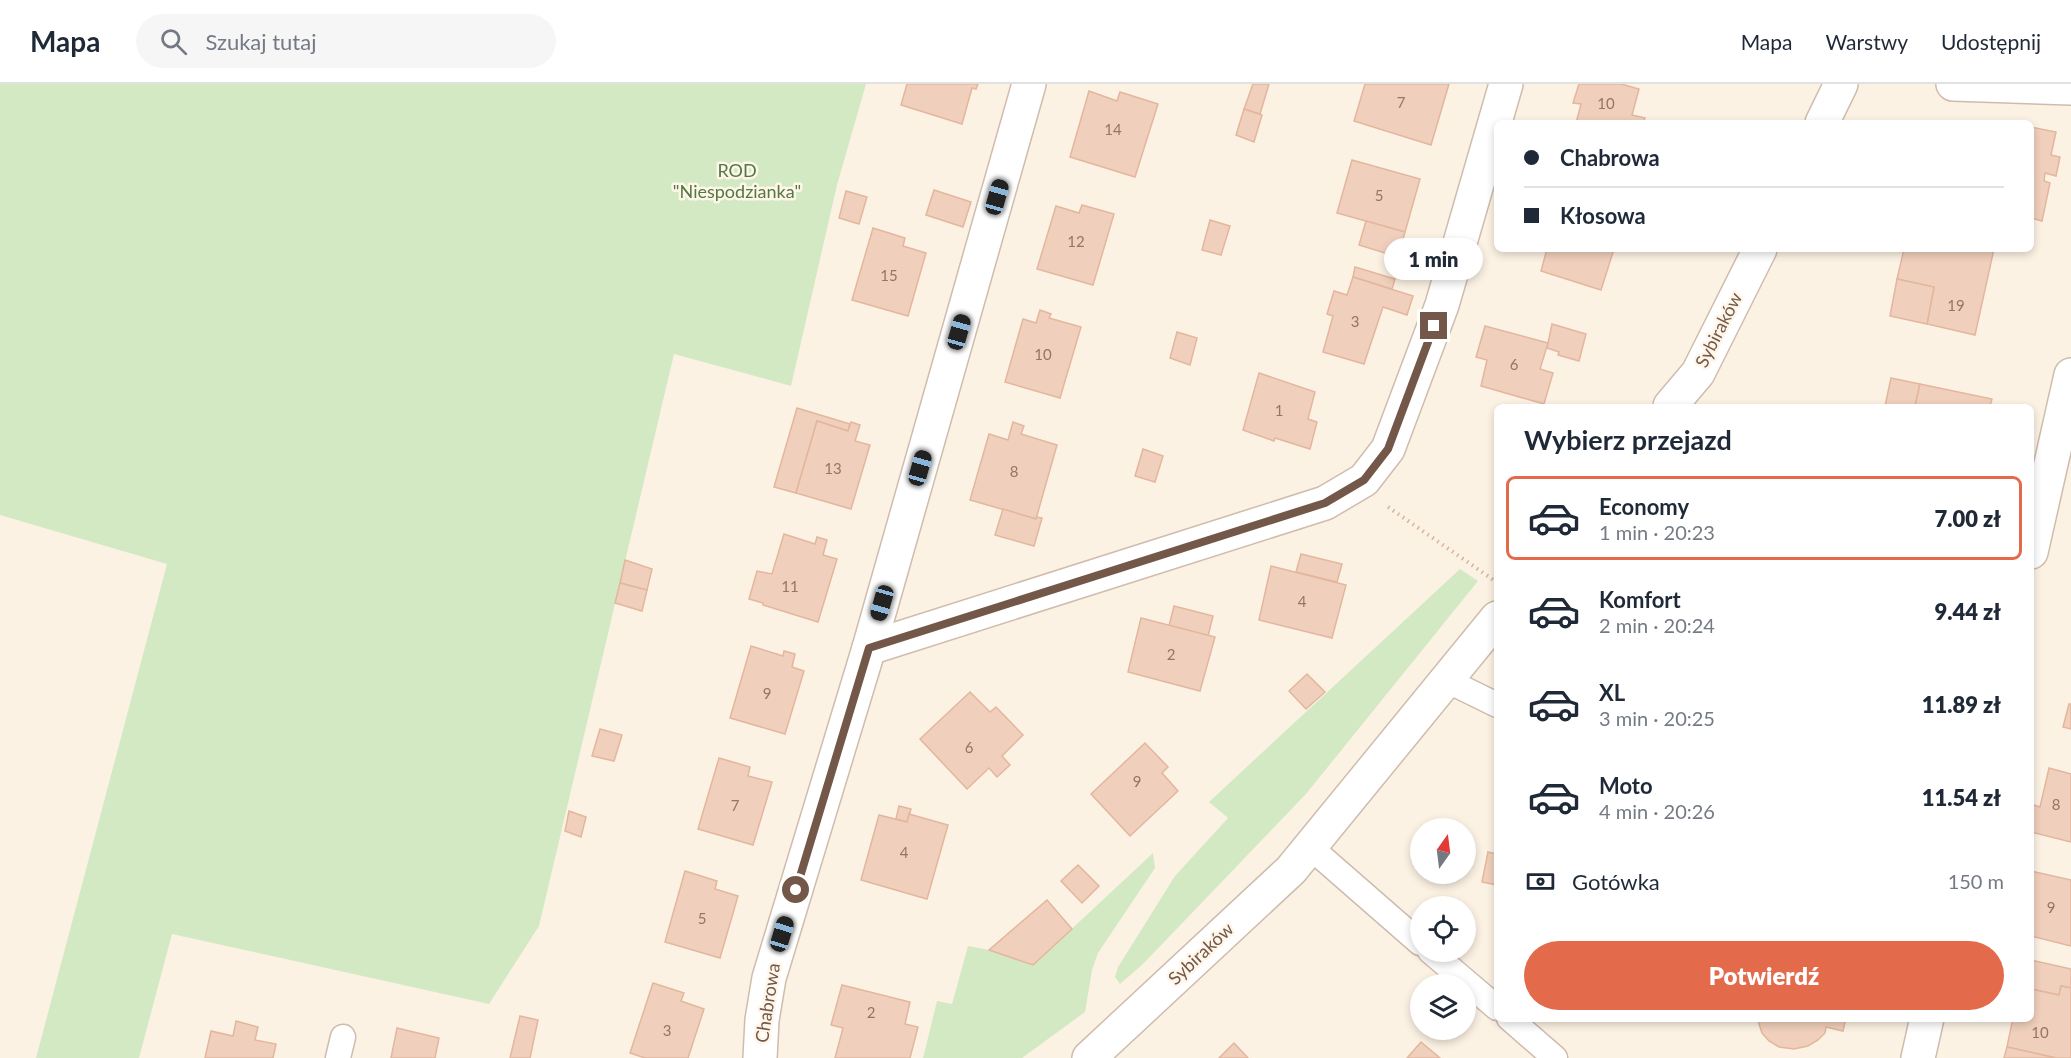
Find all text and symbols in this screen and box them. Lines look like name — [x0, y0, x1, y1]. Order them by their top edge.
search box — [136, 14, 556, 68]
text: Mapa — [30, 24, 100, 58]
icon: search — [157, 25, 190, 58]
text: Szukaj tutaj — [205, 28, 316, 55]
text: Mapa — [1741, 29, 1793, 54]
text: Warstwy — [1826, 29, 1908, 54]
text: Udostępnij — [1941, 29, 2041, 54]
house number: 7 — [1397, 93, 1406, 111]
house number: 10 — [1597, 94, 1615, 112]
house number: 14 — [1104, 120, 1122, 138]
text: Chabrowa — [1560, 144, 1660, 171]
park label: ROD "Niespodzianka" — [673, 159, 801, 202]
car — [983, 177, 1011, 217]
house number: 5 — [1375, 186, 1383, 204]
text: Kłosowa — [1560, 202, 1646, 229]
house number: 12 — [1067, 232, 1085, 250]
callout: 1 min — [1384, 239, 1484, 281]
text: 1 min — [1409, 247, 1458, 271]
house number: 15 — [880, 266, 898, 284]
street label: Sybiraków — [1690, 288, 1746, 371]
house number: 19 — [1947, 296, 1965, 314]
car — [945, 312, 973, 352]
house number: 3 — [1351, 312, 1359, 330]
route end — [1420, 312, 1447, 339]
house number: 10 — [1034, 345, 1052, 363]
house number: 6 — [1510, 355, 1519, 373]
house number: 1 — [1275, 401, 1283, 419]
text: Wybierz przejazd — [1524, 423, 1732, 456]
car — [906, 448, 934, 488]
house number: 13 — [824, 459, 842, 477]
house number: 8 — [1010, 462, 1018, 480]
icon: car — [1527, 491, 1581, 545]
text: Economy — [1599, 493, 1689, 520]
text: 7.00 zł — [1934, 505, 2001, 532]
text: 1 min · 20:23 — [1599, 520, 1715, 544]
house number: 11 — [781, 577, 799, 595]
car — [868, 583, 896, 623]
icon: car — [1527, 584, 1581, 638]
text: Komfort — [1599, 586, 1681, 613]
house number: 4 — [1298, 592, 1307, 610]
text: 9.44 zł — [1934, 598, 2001, 625]
text: 2 min · 20:24 — [1599, 613, 1715, 637]
house number: 2 — [1167, 645, 1175, 663]
icon: car — [1527, 677, 1581, 731]
text: XL — [1599, 679, 1625, 706]
house number: 9 — [763, 684, 771, 702]
text: 11.89 zł — [1922, 691, 2001, 718]
text: 3 min · 20:25 — [1599, 706, 1715, 730]
house number: 6 — [965, 738, 974, 756]
icon: car — [1527, 770, 1581, 824]
house number: 9 — [1133, 772, 1141, 790]
text: Moto — [1599, 772, 1653, 799]
text: 11.54 zł — [1922, 784, 2001, 811]
house number: 8 — [2052, 795, 2060, 813]
house number: 7 — [731, 796, 740, 814]
text: 4 min · 20:26 — [1599, 799, 1715, 823]
north arrow — [1410, 818, 1476, 884]
map controls — [1410, 818, 1476, 1040]
house number: 4 — [900, 843, 909, 861]
icon: cash — [1524, 865, 1557, 898]
text: Gotówka — [1572, 868, 1660, 895]
text: 150 m — [1948, 869, 2004, 893]
route start — [782, 876, 809, 903]
button: locate — [1410, 896, 1476, 962]
house number: 9 — [2047, 898, 2055, 916]
house number: 5 — [698, 909, 706, 927]
car — [768, 914, 796, 954]
street label: Sybiraków — [1163, 918, 1238, 989]
button: Potwierdź — [1524, 941, 2004, 1010]
street label: Chabrowa — [750, 961, 784, 1044]
button: layers — [1410, 974, 1476, 1040]
house number: 2 — [867, 1003, 875, 1021]
house number: 3 — [663, 1021, 671, 1039]
house number: 10 — [2031, 1023, 2049, 1041]

